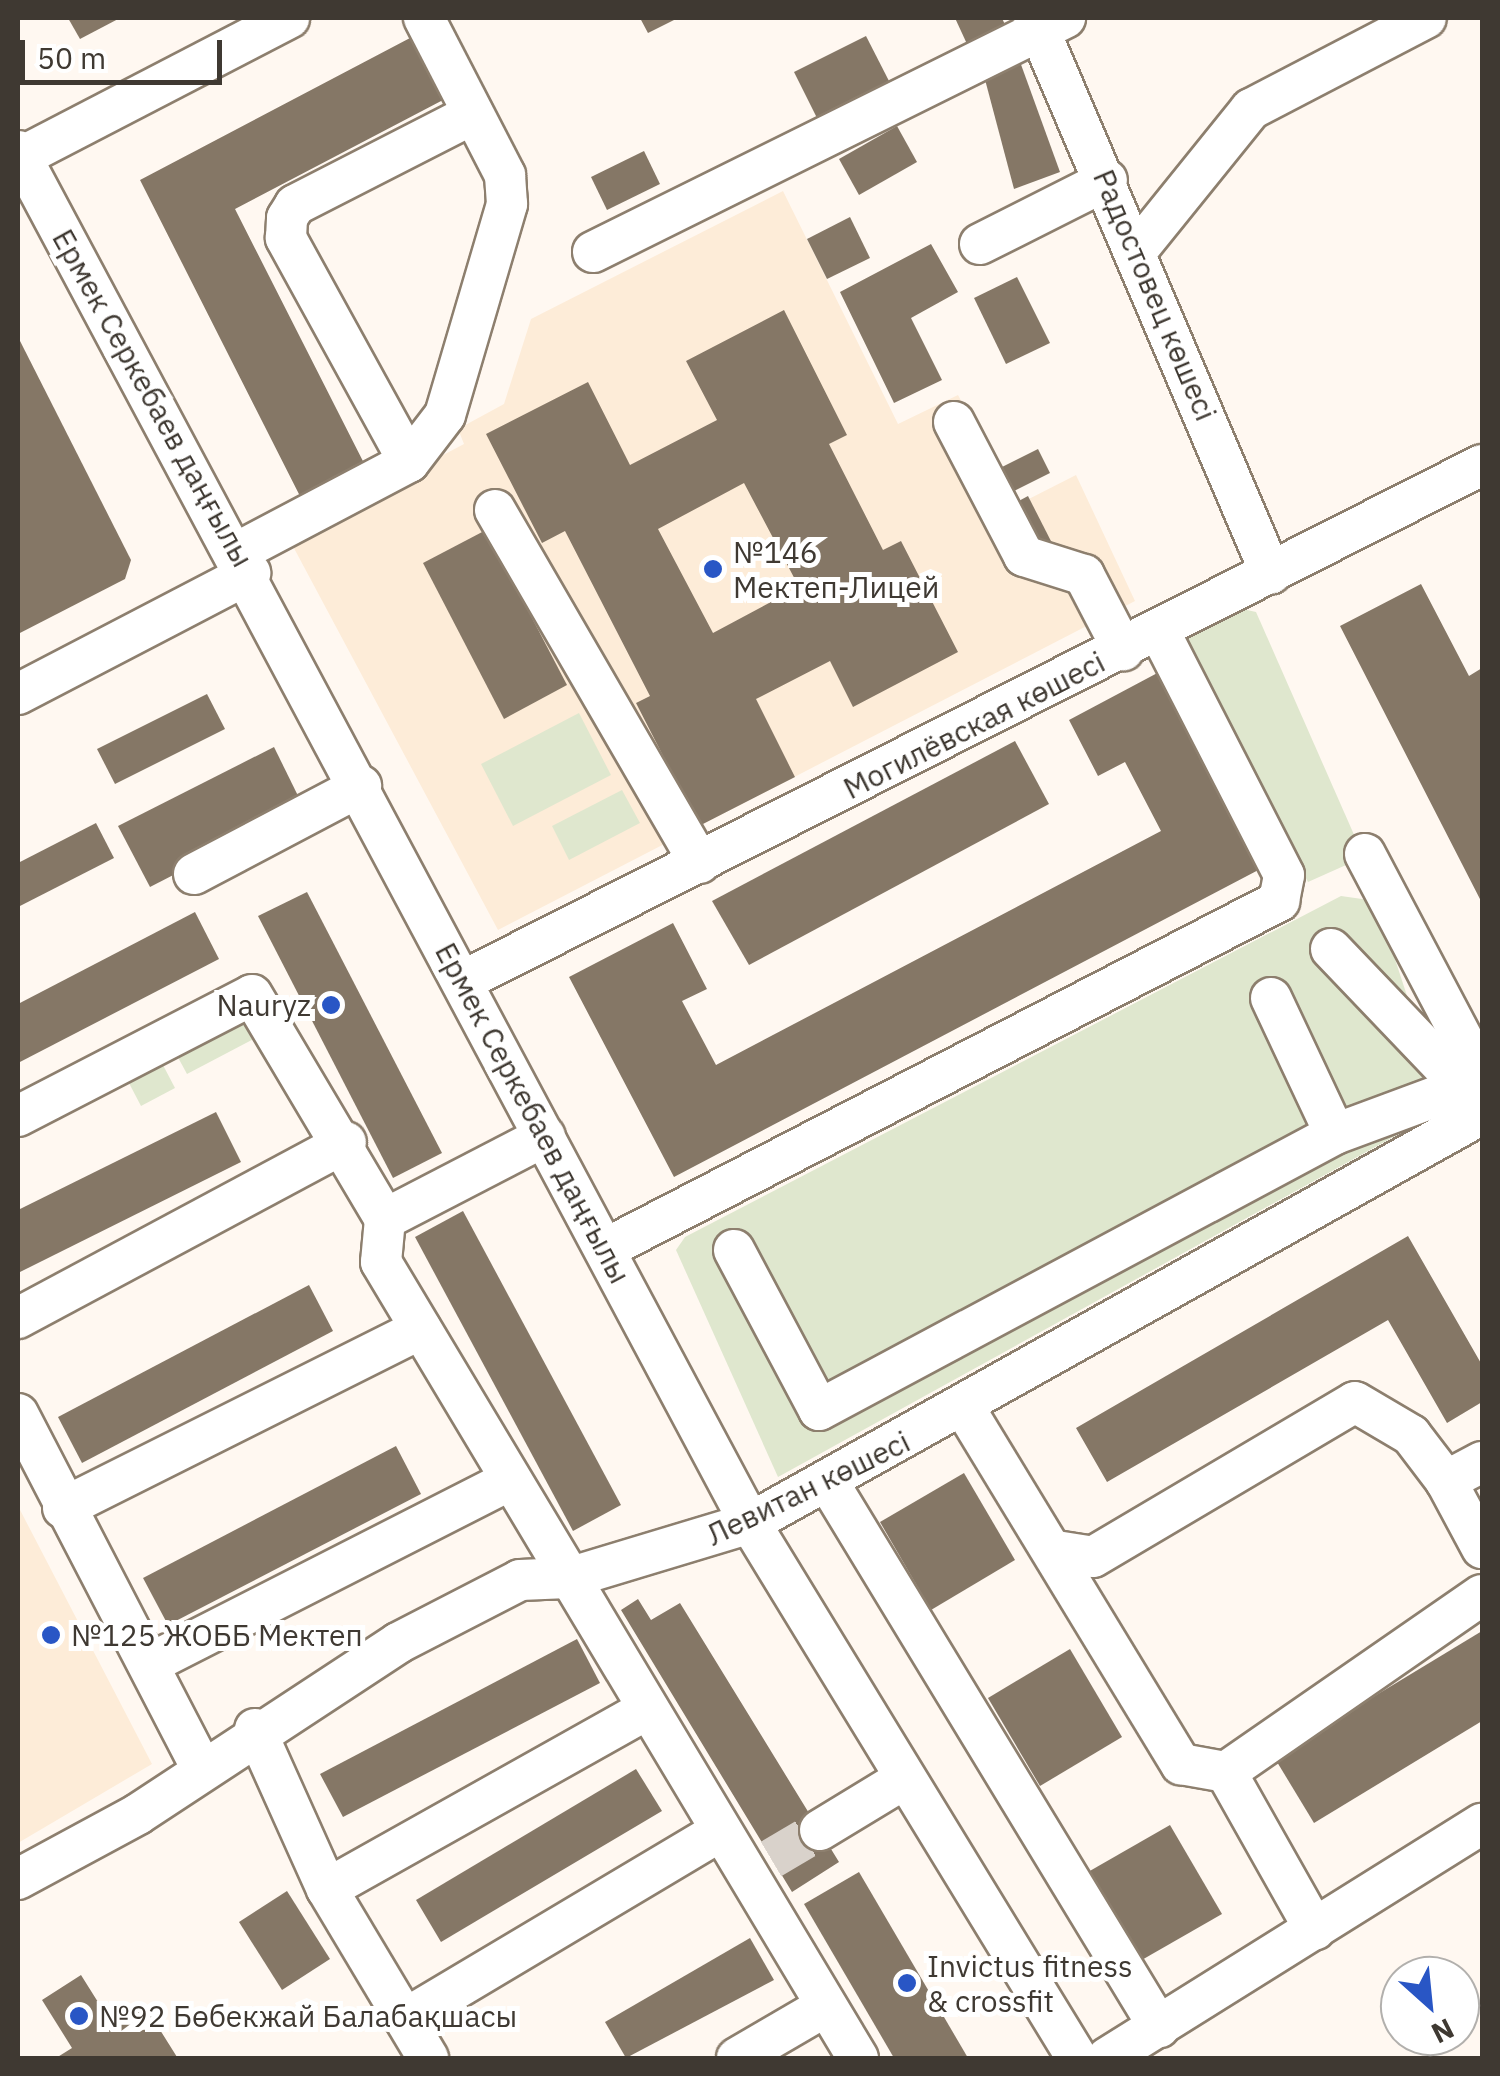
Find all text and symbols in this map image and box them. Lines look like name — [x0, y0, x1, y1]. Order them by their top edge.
scale bar — [25, 20, 228, 82]
text: 50 m — [37, 38, 106, 77]
street label: Радостовец көшесі — [1086, 164, 1224, 426]
street label: Ермек Серкебаев даңғылы — [45, 223, 261, 573]
place label: №146 Мектеп-Лицей — [733, 534, 939, 604]
marker: №146 Мектеп-Лицей — [702, 558, 724, 580]
street label: Могилёвская көшесі — [837, 644, 1111, 806]
street label: Ермек Серкебаев даңғылы — [428, 937, 638, 1289]
place label: Nauryz — [217, 987, 311, 1023]
marker: Nauryz — [320, 994, 342, 1016]
street label: Левитан көшесі — [700, 1423, 916, 1553]
place label: №125 ЖОББ Мектеп — [71, 1617, 363, 1653]
marker: №125 ЖОББ Мектеп — [40, 1624, 62, 1646]
place label: Invictus fitness & crossfit — [927, 1948, 1132, 2018]
north arrow — [1380, 1956, 1480, 2056]
marker: Invictus fitness & crossfit — [896, 1972, 918, 1994]
place label: №92 Бөбекжай Балабақшасы — [99, 1998, 517, 2034]
marker: №92 Бөбекжай Балабақшасы — [68, 2005, 90, 2027]
text: N — [1426, 2010, 1460, 2052]

